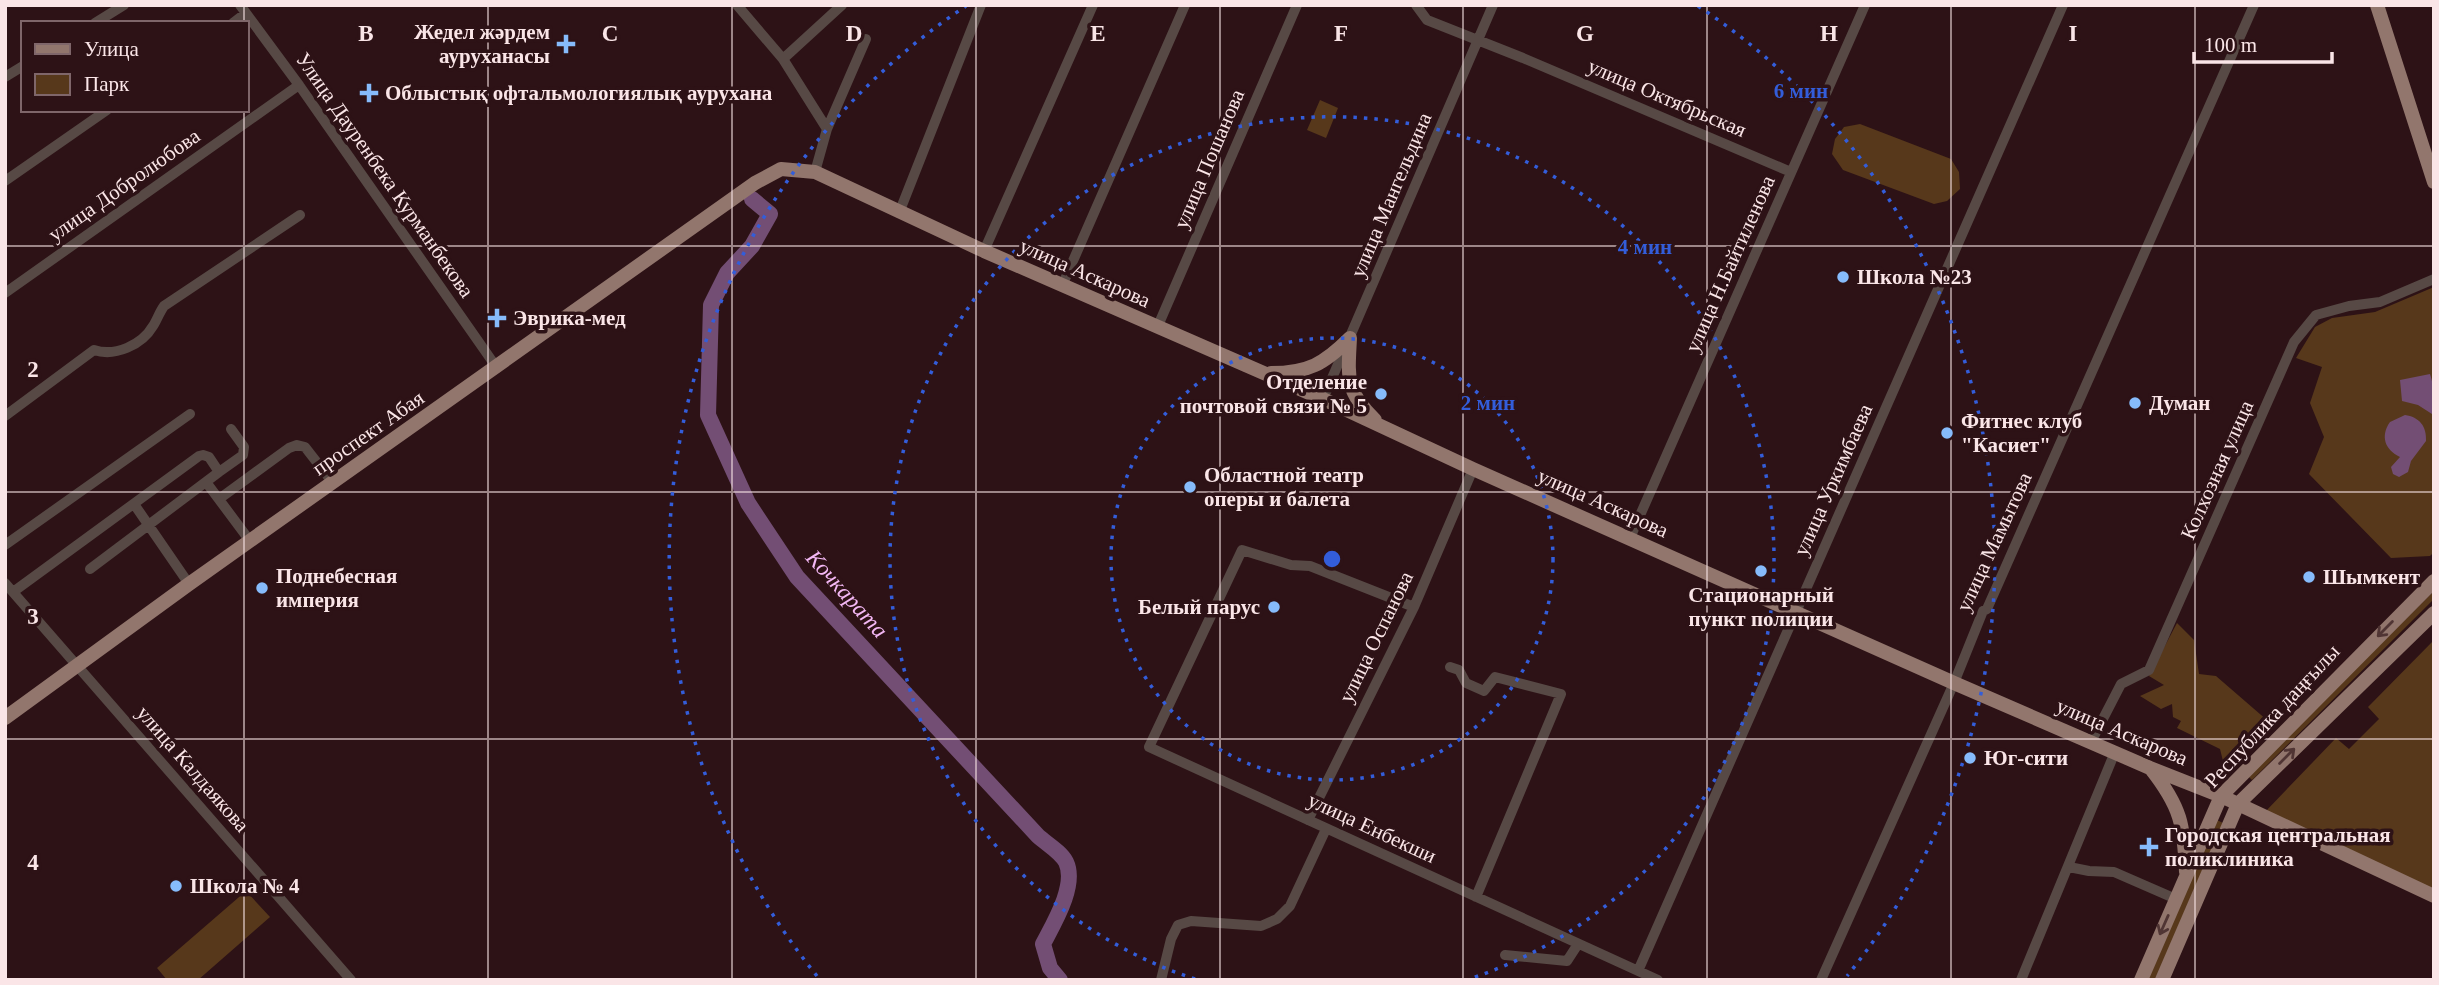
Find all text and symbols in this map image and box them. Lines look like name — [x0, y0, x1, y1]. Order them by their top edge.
place label: Жедел жәрдем ауруханасы — [414, 20, 550, 68]
legend — [21, 21, 248, 112]
text: B — [358, 21, 374, 46]
text: C — [602, 21, 618, 46]
text: D — [846, 21, 862, 46]
text: E — [1090, 21, 1106, 46]
text: F — [1334, 21, 1348, 46]
text: G — [1576, 21, 1594, 46]
text: H — [1820, 21, 1838, 46]
text: I — [2069, 21, 2078, 46]
scale bar — [2194, 21, 2332, 65]
text: 100 m — [2204, 33, 2257, 57]
marker: Жедел жәрдем ауруханасы — [556, 34, 576, 54]
text: Улица — [84, 37, 139, 61]
street label: Улица Дауренбека Курманбекова — [291, 48, 479, 303]
street label: улица Октябрьская — [1584, 54, 1750, 142]
text: Парк — [84, 72, 130, 96]
text: 6 мин — [1774, 79, 1828, 103]
place label: Облыстық офтальмологиялық аурухана — [385, 81, 773, 105]
marker: Облыстық офтальмологиялық аурухана — [359, 83, 379, 103]
street label: улица Пошанова — [1169, 85, 1249, 232]
street label: улица Мангельдина — [1345, 108, 1437, 281]
street label: улица Добролюбова — [44, 123, 205, 246]
street label: улица Н.Байтиленова — [1680, 171, 1780, 356]
street label: улица Аскарова — [1016, 234, 1155, 313]
text: 4 мин — [1618, 235, 1672, 259]
place label: Школа №23 — [1857, 265, 1972, 289]
marker: Школа №23 — [1835, 269, 1851, 285]
place label: Эврика-мед — [513, 306, 626, 330]
marker: Эврика-мед — [487, 308, 507, 328]
text: 2 — [27, 357, 39, 382]
place label: Отделение почтовой связи № 5 — [1180, 370, 1367, 418]
street label: проспект Абая — [308, 385, 429, 480]
marker: Отделение почтовой связи № 5 — [1373, 386, 1389, 402]
text: 2 мин — [1461, 391, 1515, 415]
place label: Думан — [2149, 391, 2210, 415]
marker: Думан — [2127, 395, 2143, 411]
street label: Колхозная улица — [2176, 396, 2259, 543]
street label: улица Уркимбаева — [1789, 400, 1878, 560]
place label: Фитнес клуб "Касиет" — [1961, 409, 2082, 457]
marker: Фитнес клуб "Касиет" — [1939, 425, 1955, 441]
place label: Областной театр оперы и балета — [1204, 463, 1364, 511]
street label: улица Аскарова — [1534, 464, 1673, 543]
street label: улица Мамытова — [1951, 468, 2037, 615]
marker: Областной театр оперы и балета — [1182, 479, 1198, 495]
water label: Кочкарата — [800, 544, 893, 643]
centre of rings — [1320, 547, 1344, 571]
marker: Стационарный пункт полиции — [1753, 563, 1769, 579]
place label: Поднебесная империя — [276, 564, 397, 612]
place label: Шымкент — [2323, 565, 2421, 589]
street label: улица Оспанова — [1334, 567, 1418, 706]
marker: Шымкент — [2301, 569, 2317, 585]
marker: Поднебесная империя — [254, 580, 270, 596]
place label: Стационарный пункт полиции — [1688, 583, 1834, 631]
place label: Белый парус — [1138, 595, 1260, 619]
marker: Белый парус — [1266, 599, 1282, 615]
text: 3 — [27, 604, 39, 629]
one-way arrow — [2377, 621, 2394, 638]
street label: Республика даңғылы — [2199, 639, 2345, 793]
street label: улица Аскарова — [2053, 694, 2192, 771]
street label: улица Калдаякова — [132, 701, 255, 837]
place label: Юг-сити — [1984, 746, 2068, 770]
one-way arrow — [2278, 748, 2295, 765]
marker: Юг-сити — [1962, 750, 1978, 766]
street label: улица Енбекши — [1304, 788, 1440, 868]
place label: Городская центральная поликлиника — [2165, 823, 2391, 871]
marker: Городская центральная поликлиника — [2139, 837, 2159, 857]
text: 4 — [27, 850, 39, 875]
place label: Школа № 4 — [190, 874, 300, 898]
marker: Школа № 4 — [168, 878, 184, 894]
one-way arrow — [2157, 914, 2170, 936]

